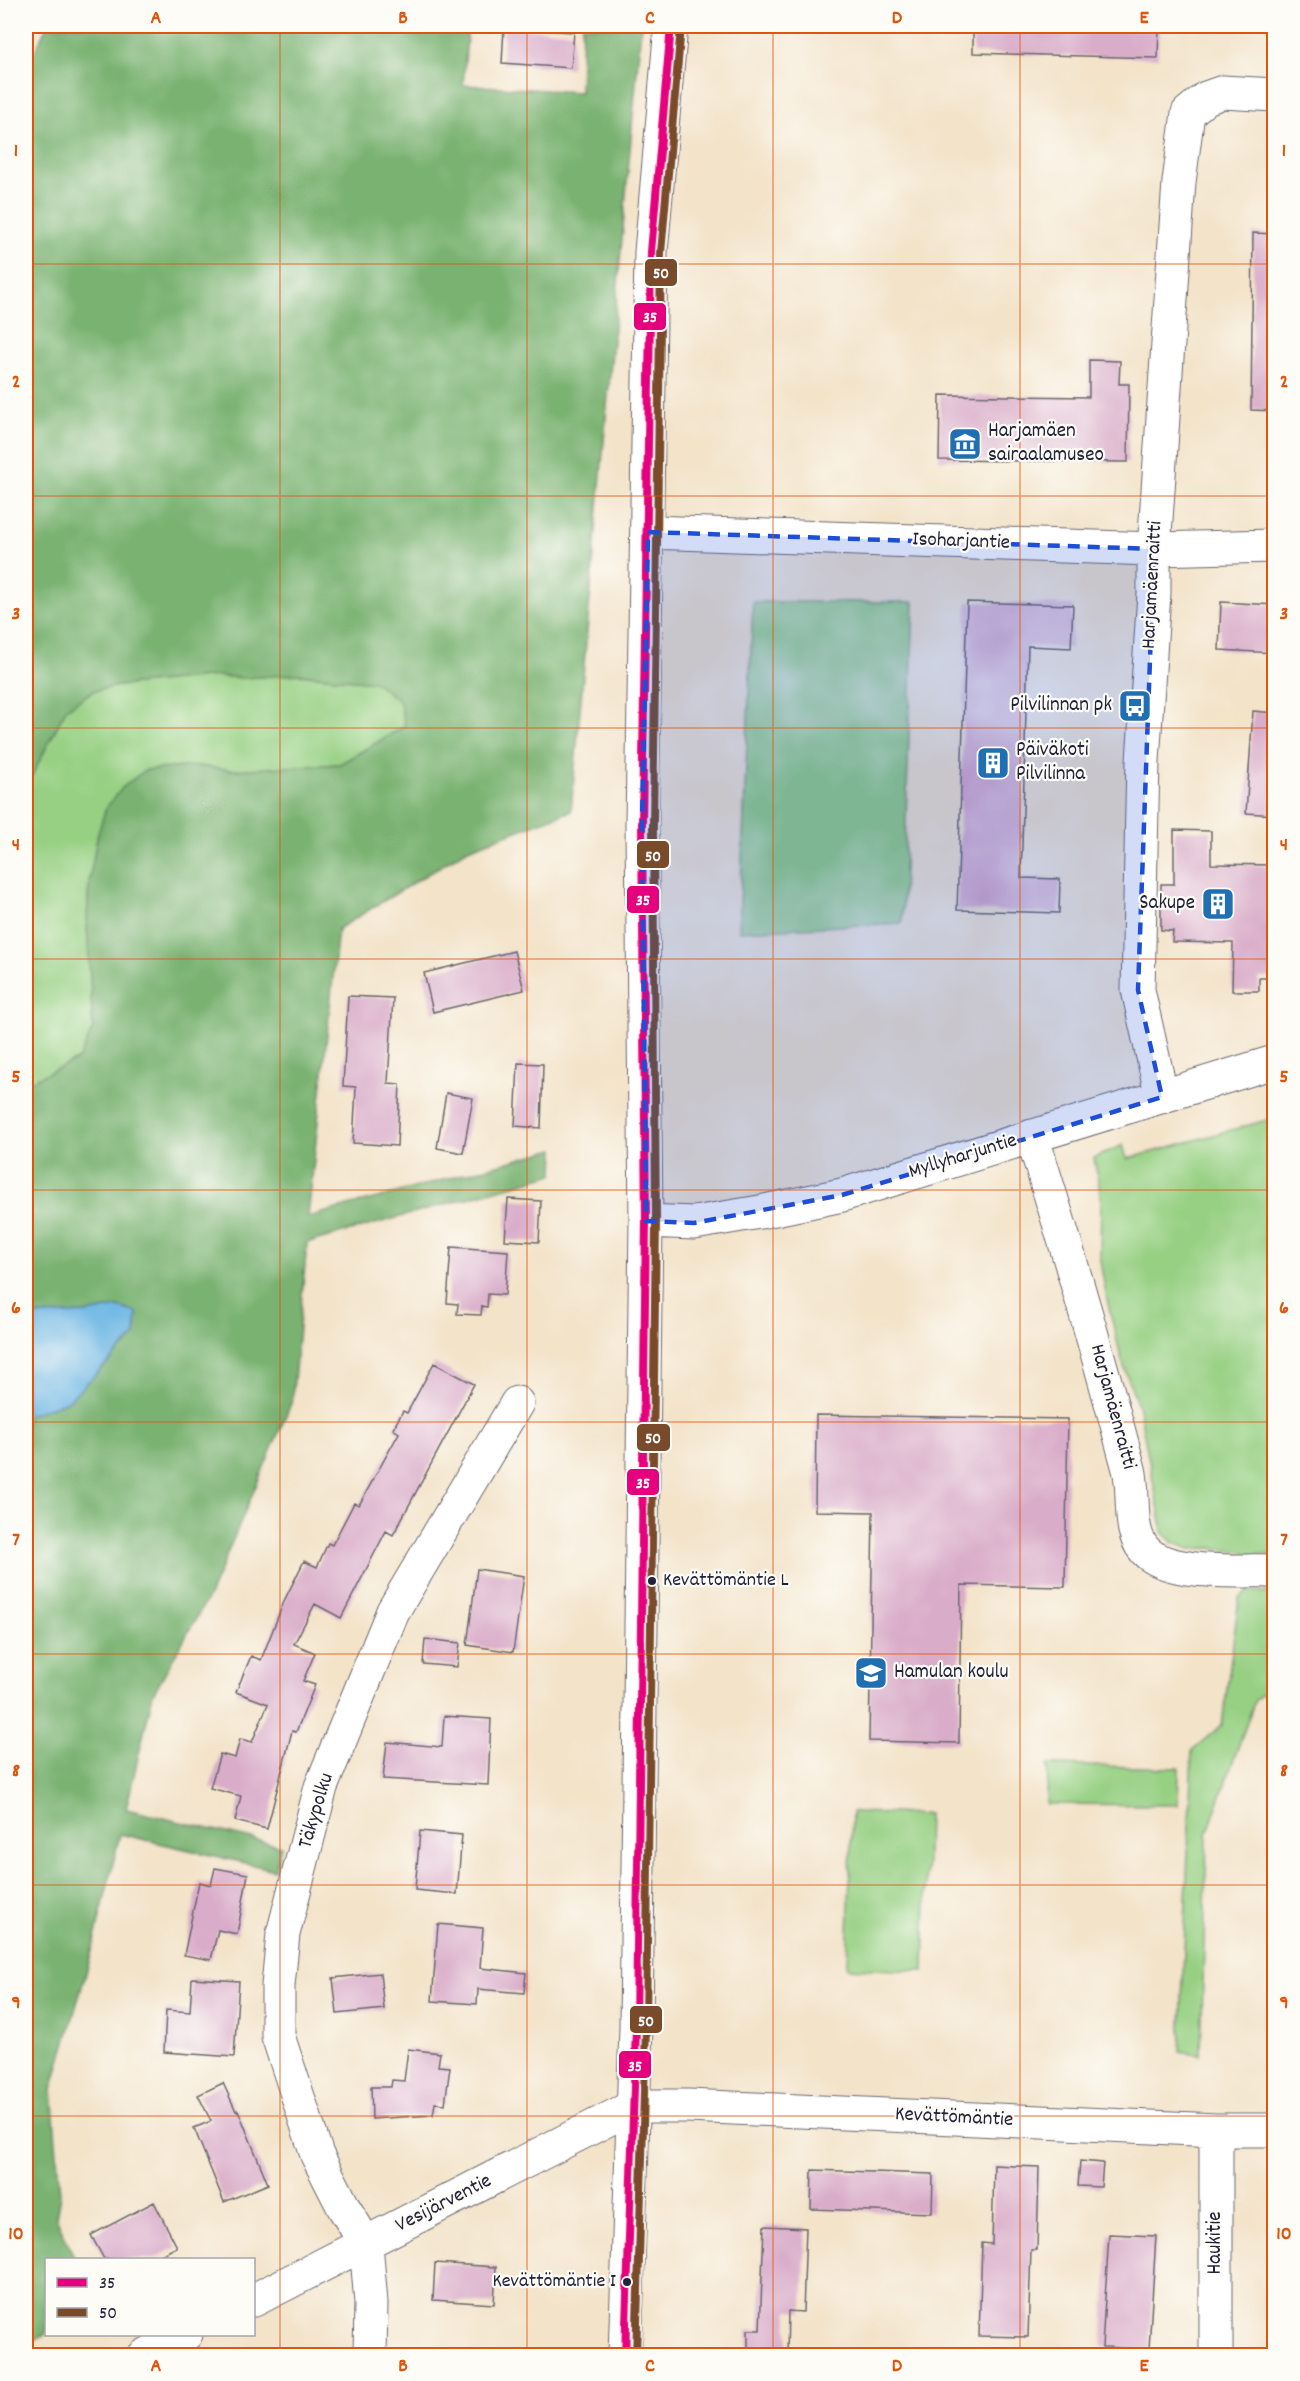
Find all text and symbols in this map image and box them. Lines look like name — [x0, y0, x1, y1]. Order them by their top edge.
text: A — [151, 5, 162, 33]
text: B — [398, 5, 408, 33]
text: C — [645, 5, 655, 33]
text: D — [892, 5, 903, 33]
text: E — [1139, 5, 1149, 33]
text: 1 — [14, 138, 18, 166]
text: 1 — [1282, 138, 1286, 166]
line badge: 50 — [644, 258, 678, 287]
text: 50 — [653, 263, 669, 286]
line badge: 35 — [633, 302, 667, 331]
text: 35 — [643, 307, 657, 330]
text: 2 — [12, 369, 20, 397]
text: 2 — [1280, 369, 1288, 397]
place label: Harjamäen sairaalamuseo — [988, 417, 1104, 471]
museum icon: Harjamäen sairaalamuseo — [947, 426, 983, 462]
street label: Harjamäenraitti — [1135, 520, 1171, 650]
street label: Isoharjantie — [912, 525, 1010, 559]
text: 3 — [12, 601, 20, 629]
text: 3 — [1280, 601, 1288, 629]
bus stop icon: Pilvilinnan pk — [1117, 688, 1153, 724]
place label: Pilvilinnan pk — [1010, 691, 1112, 721]
place label: Päiväkoti Pilvilinna — [1016, 736, 1089, 790]
building icon: Päiväkoti Pilvilinna — [975, 745, 1011, 781]
text: 4 — [12, 832, 20, 860]
text: 4 — [1280, 832, 1288, 860]
line badge: 50 — [636, 840, 670, 869]
text: 50 — [645, 846, 661, 869]
line badge: 35 — [626, 885, 660, 914]
building icon: Sakupe — [1200, 886, 1236, 922]
place label: Sakupe — [1139, 889, 1195, 919]
text: 35 — [636, 890, 650, 913]
text: 5 — [11, 1064, 21, 1092]
text: 5 — [1279, 1064, 1289, 1092]
street label: Myllyharjuntie — [905, 1126, 1021, 1188]
text: 6 — [11, 1295, 21, 1323]
text: 6 — [1279, 1295, 1289, 1323]
street label: Harjamäenraitti — [1081, 1341, 1143, 1473]
line badge: 50 — [636, 1423, 671, 1452]
text: 50 — [645, 1428, 661, 1451]
line badge: 35 — [626, 1468, 660, 1496]
text: 35 — [636, 1473, 650, 1496]
text: 7 — [12, 1527, 20, 1555]
text: 7 — [1280, 1527, 1288, 1555]
place label: Kevättömäntie L — [663, 1567, 789, 1595]
marker: Kevättömäntie L — [646, 1575, 658, 1587]
school or university icon: Hamulan koulu — [853, 1655, 889, 1691]
place label: Hamulan koulu — [894, 1658, 1009, 1688]
text: 8 — [12, 1758, 20, 1786]
text: 8 — [1280, 1758, 1288, 1786]
street label: Täkypolku — [291, 1769, 343, 1853]
text: 9 — [11, 1990, 21, 2018]
text: 9 — [1279, 1990, 1289, 2018]
line badge: 50 — [629, 2005, 663, 2034]
text: 50 — [638, 2011, 654, 2034]
line badge: 35 — [618, 2050, 652, 2079]
text: 35 — [628, 2056, 642, 2079]
street label: Kevättömäntie — [894, 2100, 1014, 2136]
street label: Vesijärventie — [391, 2167, 497, 2241]
street label: Haukitie — [1201, 2212, 1231, 2274]
text: 10 — [8, 2221, 24, 2249]
text: 10 — [1276, 2221, 1292, 2249]
legend — [45, 2258, 255, 2336]
place label: Kevättömäntie I — [492, 2268, 616, 2296]
text: 35 — [99, 2272, 115, 2297]
marker: Kevättömäntie I — [621, 2276, 633, 2288]
text: 50 — [99, 2302, 117, 2327]
text: A — [151, 2353, 162, 2381]
text: B — [398, 2353, 408, 2381]
text: C — [645, 2353, 655, 2381]
text: D — [892, 2353, 903, 2381]
text: E — [1139, 2353, 1149, 2381]

